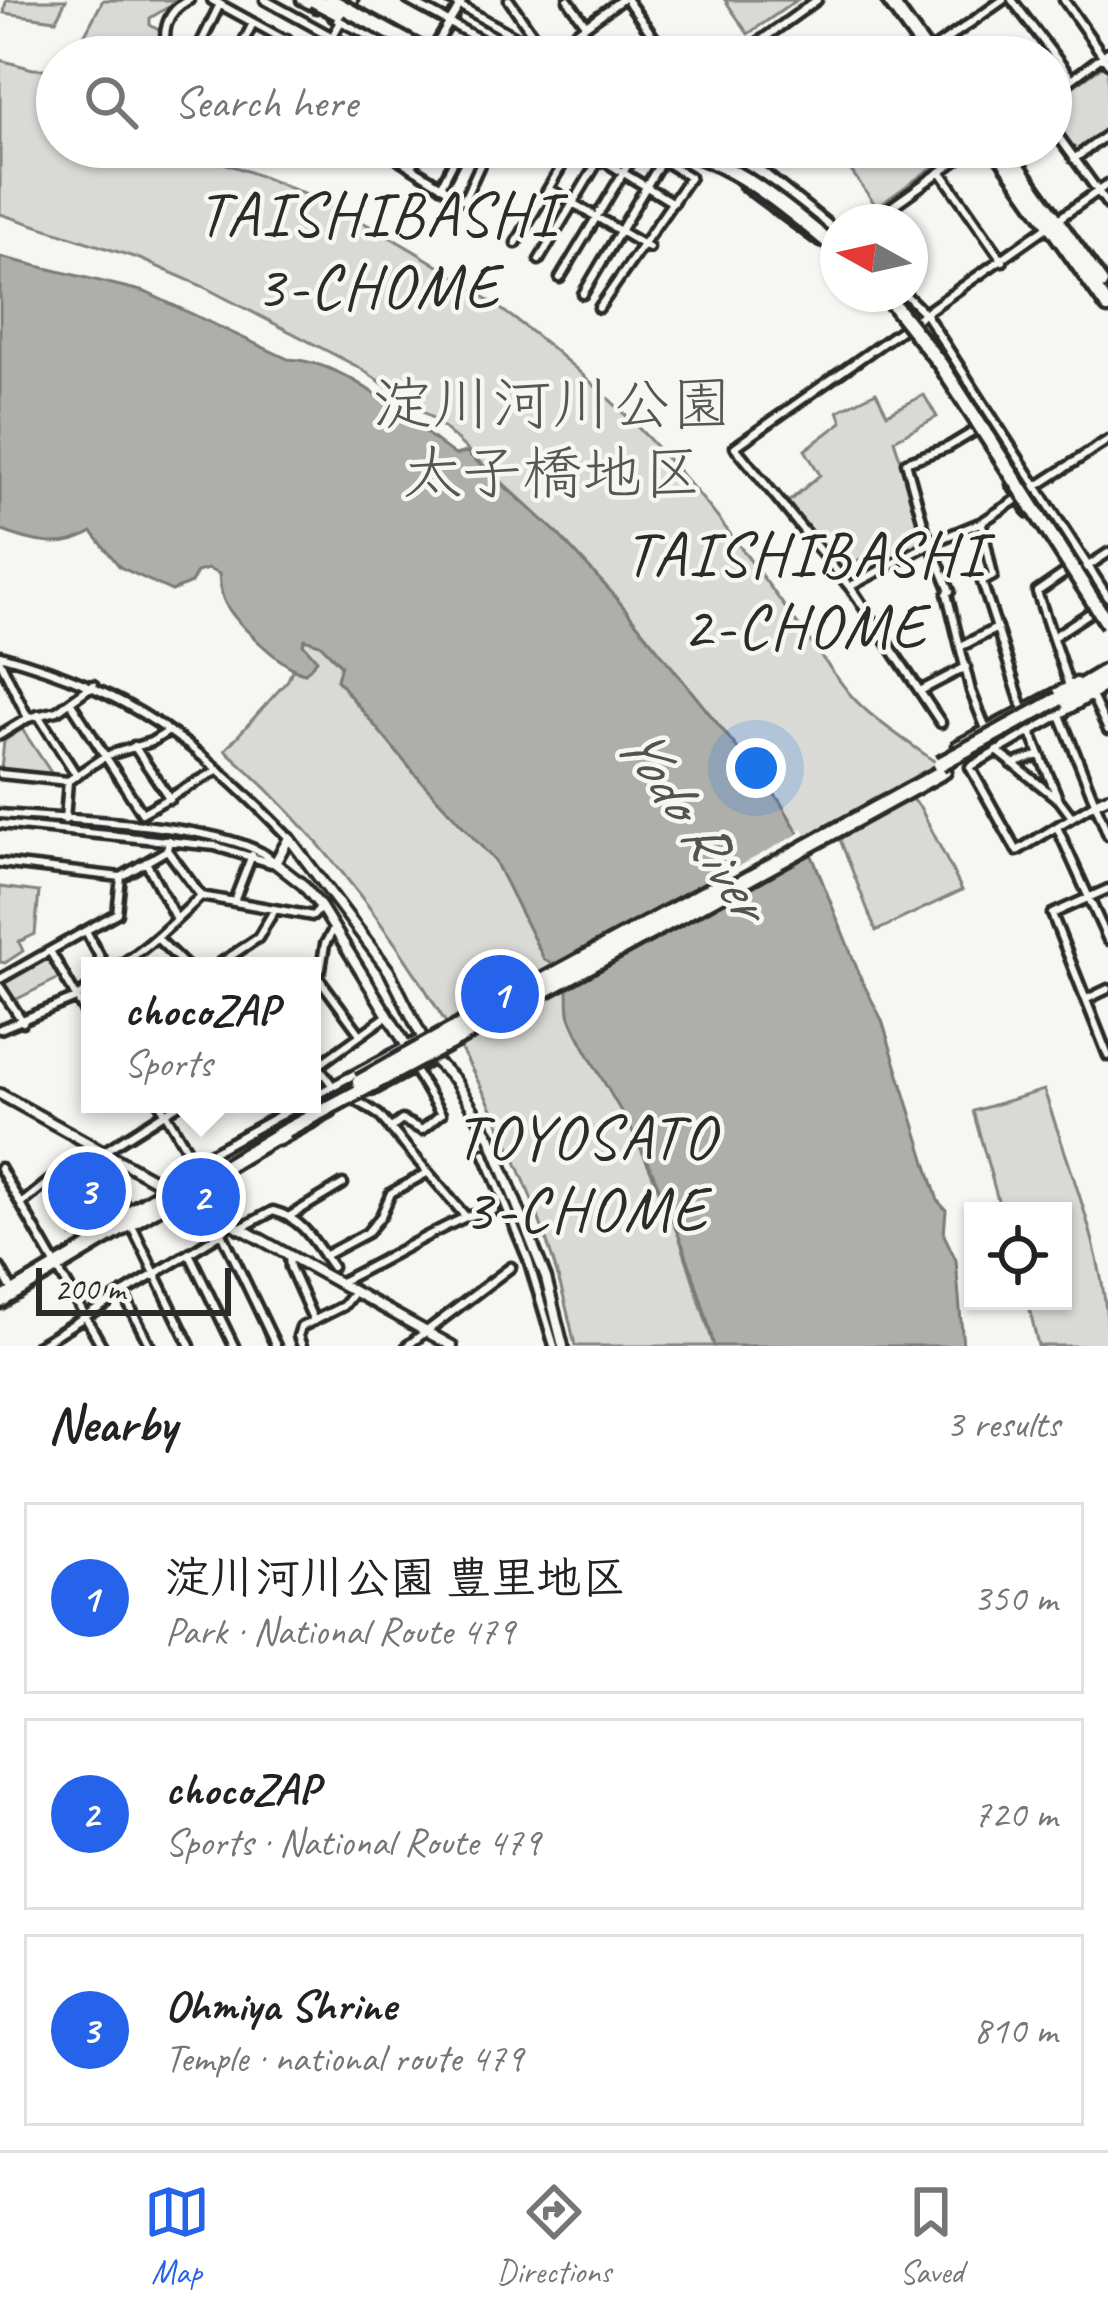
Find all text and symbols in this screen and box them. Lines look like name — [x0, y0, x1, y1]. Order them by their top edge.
search box — [36, 36, 1072, 168]
icon: search — [78, 69, 144, 135]
text: Search here — [174, 74, 357, 131]
district label: TAISHIBASHI 3-CHOME — [198, 175, 569, 326]
north arrow — [820, 204, 928, 312]
park label: 淀川河川公園 太子橋地区 — [372, 366, 732, 511]
district label: TAISHIBASHI 2-CHOME — [625, 515, 996, 666]
water label: Yodo River — [599, 708, 792, 942]
your location — [726, 738, 786, 798]
pin: 1 — [461, 949, 539, 1039]
popup — [81, 957, 321, 1113]
text: chocoZAP — [124, 982, 278, 1039]
text: Sports — [124, 1039, 212, 1088]
district label: TOYOSATO 3-CHOME — [455, 1098, 721, 1249]
pin: 3 — [48, 1146, 126, 1236]
pin: 2 — [162, 1152, 240, 1242]
map controls — [964, 1202, 1072, 1310]
button: locate — [964, 1202, 1072, 1310]
scale bar — [36, 1262, 231, 1315]
text: 200 m — [54, 1268, 125, 1310]
text: Nearby — [48, 1392, 176, 1456]
text: 3 results — [946, 1400, 1060, 1449]
text: 淀川河川公園 豊里地区 — [165, 1550, 626, 1607]
text: 1 — [81, 1574, 99, 1623]
text: 350 m — [973, 1574, 1057, 1623]
text: Park · National Route 479 — [165, 1607, 514, 1656]
text: chocoZAP — [165, 1761, 319, 1818]
text: 2 — [81, 1790, 99, 1839]
text: 720 m — [973, 1790, 1057, 1839]
text: Sports · National Route 479 — [165, 1818, 540, 1867]
text: Ohmiya Shrine — [165, 1977, 396, 2034]
text: 3 — [81, 2006, 99, 2055]
text: 810 m — [973, 2006, 1057, 2055]
text: Temple · national route 479 — [165, 2034, 523, 2083]
tab: Map — [144, 2179, 210, 2293]
tab: Directions — [497, 2179, 611, 2293]
tab: Saved — [898, 2179, 964, 2293]

